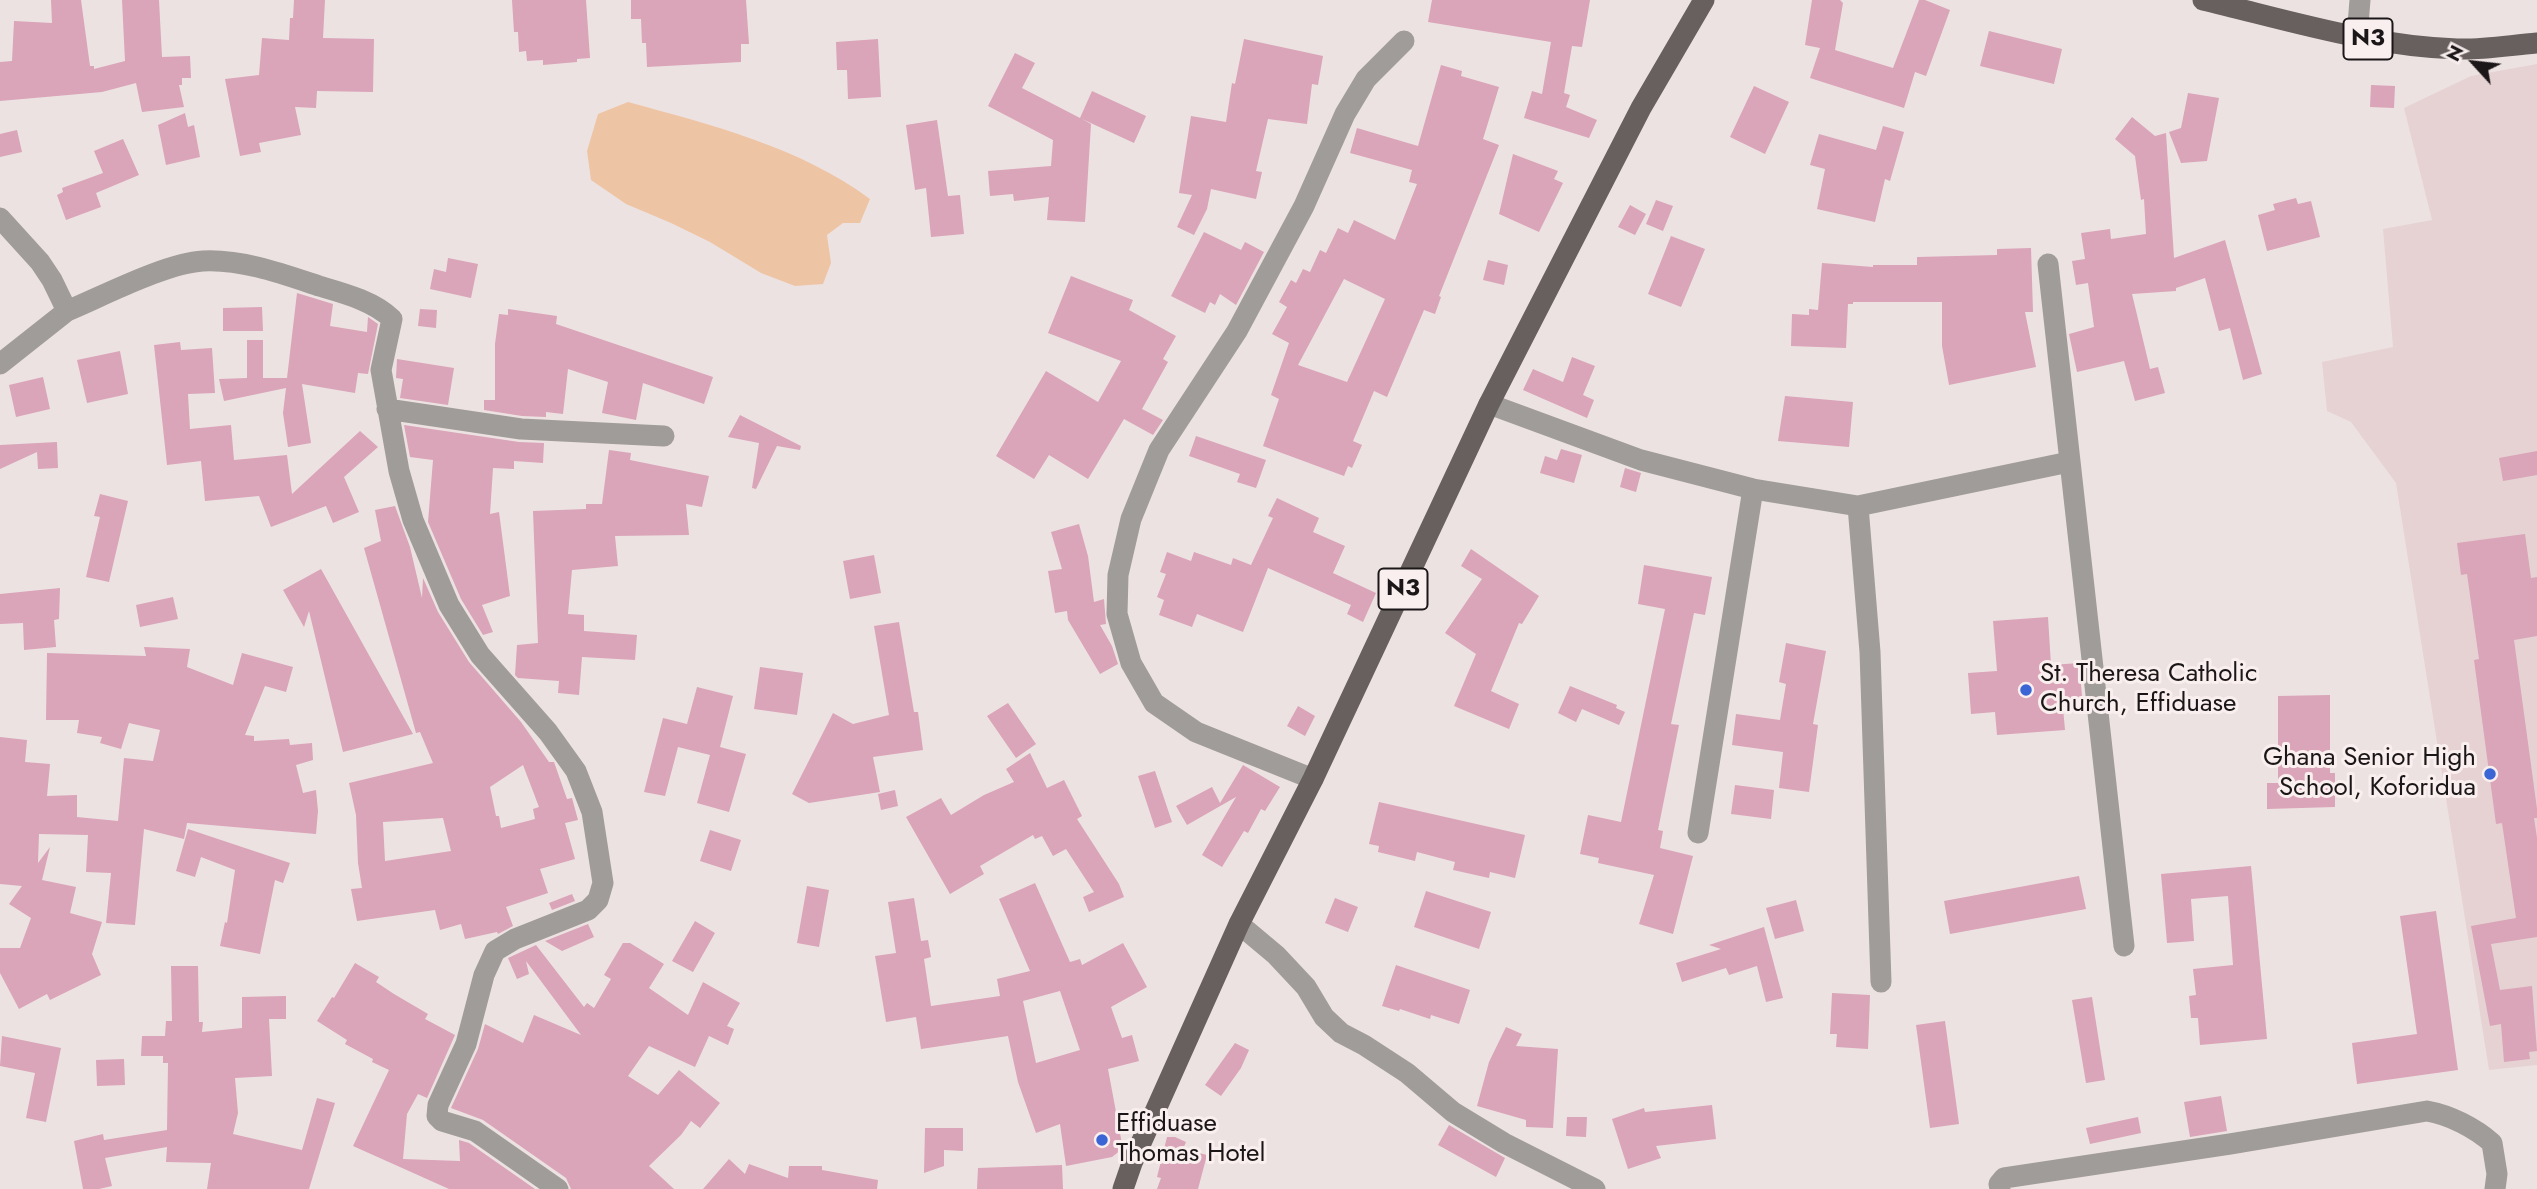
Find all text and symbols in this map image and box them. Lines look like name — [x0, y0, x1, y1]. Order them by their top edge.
road number: N3 — [2344, 18, 2392, 60]
north arrow — [2439, 28, 2509, 98]
text: N — [2439, 40, 2470, 66]
road number: N3 — [1378, 568, 1428, 610]
place label: St. Theresa Catholic Church, Effiduase — [2040, 659, 2257, 720]
marker: St. Theresa Catholic Church, Effiduase — [2018, 682, 2034, 698]
place label: Ghana Senior High School, Koforidua — [2263, 743, 2476, 804]
marker: Ghana Senior High School, Koforidua — [2482, 766, 2498, 782]
place label: Effiduase Thomas Hotel — [1116, 1109, 1265, 1170]
marker: Effiduase Thomas Hotel — [1094, 1132, 1110, 1148]

